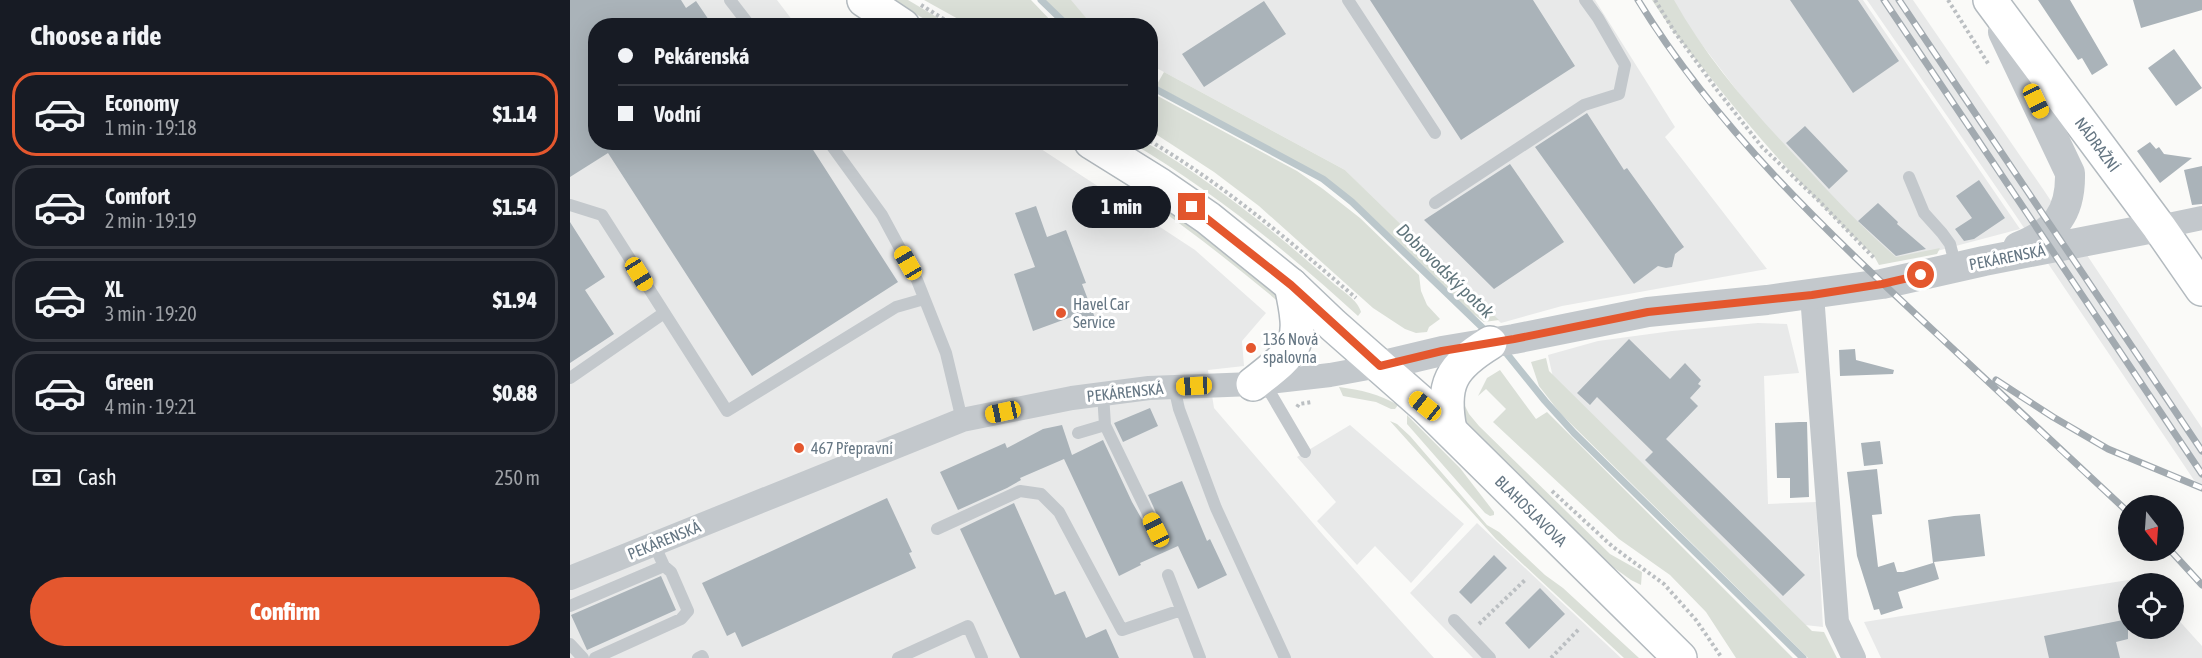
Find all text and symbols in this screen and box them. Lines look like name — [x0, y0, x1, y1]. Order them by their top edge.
text: Choose a ride — [30, 20, 162, 51]
text: Pekárenská — [654, 43, 749, 69]
car — [2020, 81, 2052, 121]
icon: car — [33, 87, 87, 141]
text: Economy — [105, 90, 179, 116]
text: $1.14 — [493, 101, 537, 127]
text: Vodní — [654, 101, 701, 127]
street label: NÁDRAŽNÍ — [2071, 114, 2123, 175]
text: 1 min · 19:18 — [105, 116, 197, 139]
icon: car — [33, 180, 87, 234]
text: Comfort — [105, 183, 170, 209]
callout: 1 min — [1072, 186, 1171, 228]
route end — [1178, 193, 1205, 220]
text: $1.54 — [493, 194, 537, 220]
text: 1 min — [1101, 195, 1142, 218]
text: 2 min · 19:19 — [105, 209, 197, 232]
water label: Dobrovodský potok — [1392, 219, 1499, 323]
street label: PEKÁRENSKÁ — [1967, 241, 2047, 273]
car — [891, 243, 925, 283]
car — [622, 254, 656, 294]
route start — [1907, 261, 1934, 288]
icon: car — [33, 273, 87, 327]
text: XL — [105, 276, 123, 302]
text: $1.94 — [493, 287, 537, 313]
place label: Havel Car Service — [1073, 295, 1130, 331]
text: 3 min · 19:20 — [105, 302, 197, 325]
marker: Havel Car Service — [1054, 306, 1068, 320]
place label: 136 Nová spalovna — [1263, 330, 1318, 367]
marker: 136 Nová spalovna — [1244, 341, 1258, 355]
icon: car — [33, 366, 87, 420]
text: Green — [105, 369, 154, 395]
car — [1176, 376, 1212, 396]
street label: PEKÁRENSKÁ — [1086, 379, 1164, 405]
text: $0.88 — [493, 380, 537, 406]
car — [1405, 388, 1445, 424]
text: 4 min · 19:21 — [105, 395, 197, 418]
car — [984, 399, 1022, 425]
place label: 467 Přepravní — [811, 439, 893, 458]
marker: 467 Přepravní — [792, 441, 806, 455]
icon: cash — [30, 461, 63, 494]
text: Cash — [78, 464, 117, 490]
text: 250 m — [495, 466, 540, 489]
street label: BLAHOSLAVOVA — [1492, 472, 1571, 550]
north arrow — [2118, 495, 2184, 561]
map controls — [2118, 495, 2184, 639]
car — [1140, 510, 1172, 550]
street label: PEKÁRENSKÁ — [625, 517, 703, 563]
button: locate — [2118, 573, 2184, 639]
button: Confirm — [30, 577, 540, 646]

